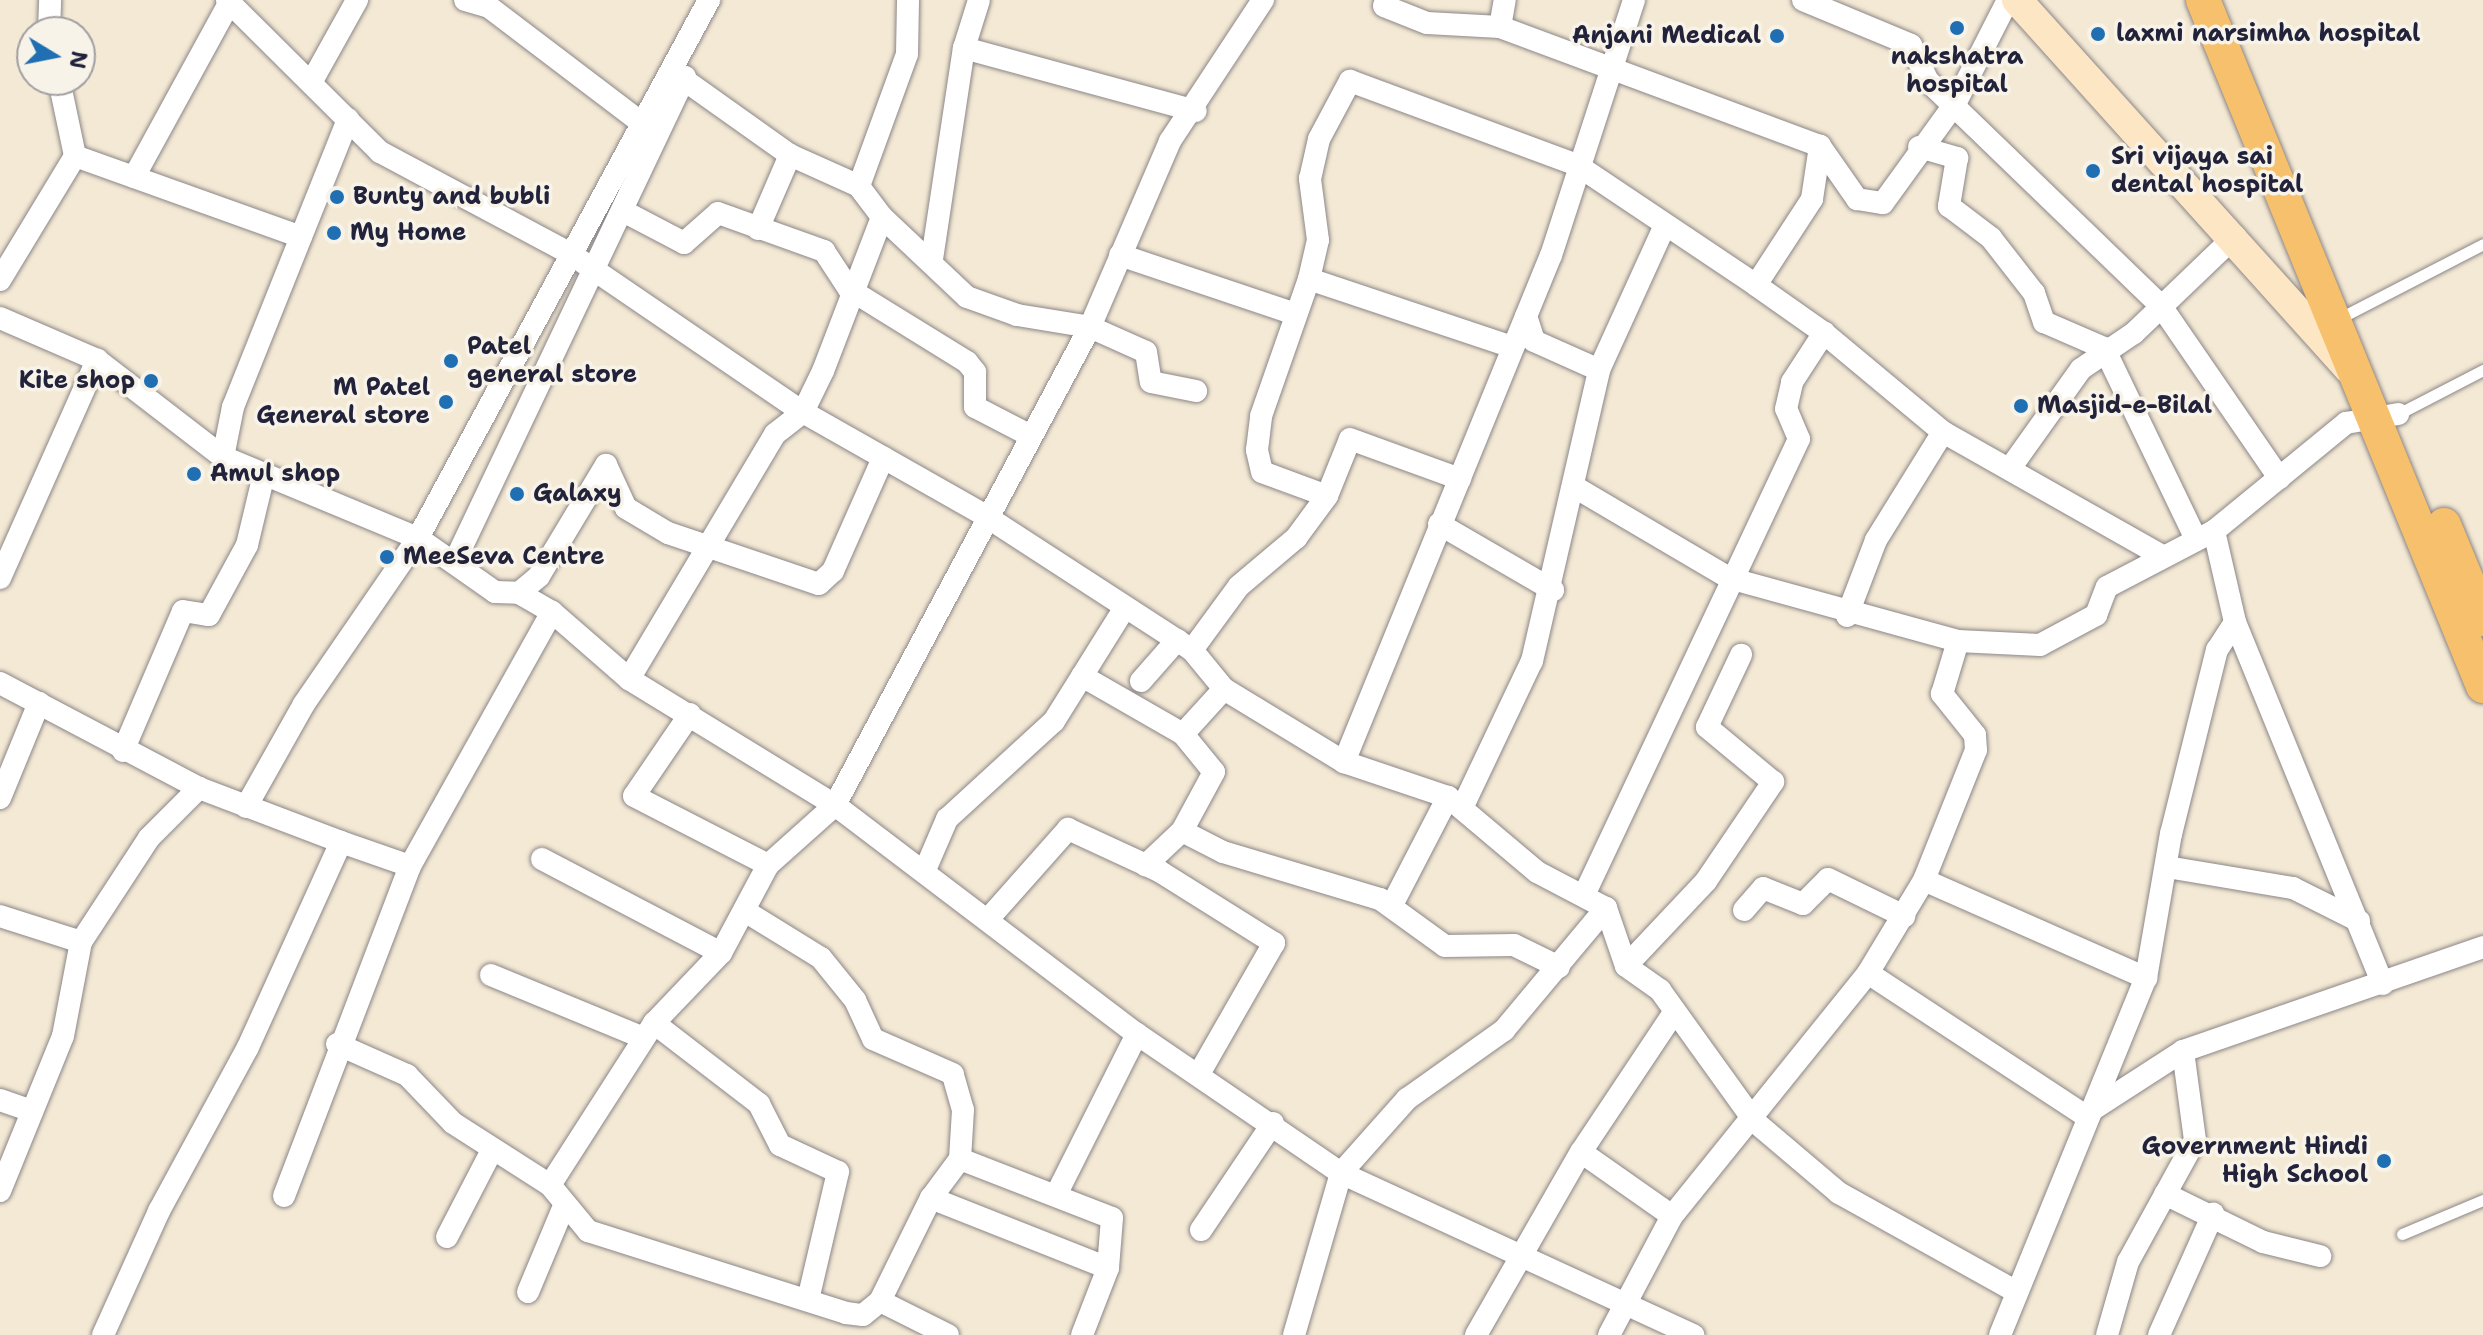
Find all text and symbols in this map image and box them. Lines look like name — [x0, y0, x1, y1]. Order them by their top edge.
north arrow — [16, 16, 96, 96]
marker: nakshatra hospital — [1946, 17, 1968, 39]
place label: laxmi narsimha hospital — [2116, 20, 2420, 48]
place label: Anjani Medical — [1572, 22, 1761, 50]
marker: laxmi narsimha hospital — [2087, 23, 2109, 45]
marker: Anjani Medical — [1768, 27, 1786, 45]
place label: nakshatra hospital — [1891, 43, 2023, 99]
text: N — [62, 49, 94, 71]
place label: Sri vijaya sai dental hospital — [2111, 143, 2303, 199]
marker: Sri vijaya sai dental hospital — [2082, 160, 2104, 182]
place label: Bunty and bubli — [353, 183, 550, 211]
marker: Bunty and bubli — [328, 188, 346, 206]
place label: My Home — [350, 219, 466, 247]
marker: My Home — [325, 224, 343, 242]
place label: Patel general store — [467, 333, 637, 389]
marker: Patel general store — [442, 352, 460, 370]
place label: Kite shop — [19, 367, 135, 395]
marker: Kite shop — [142, 372, 160, 390]
place label: M Patel General store — [256, 374, 430, 430]
place label: Masjid-e-Bilal — [2037, 392, 2212, 420]
marker: M Patel General store — [437, 393, 455, 411]
marker: Masjid-e-Bilal — [2012, 397, 2030, 415]
place label: Amul shop — [210, 460, 340, 488]
marker: Amul shop — [185, 465, 203, 483]
place label: Galaxy — [533, 480, 622, 508]
marker: Galaxy — [508, 485, 526, 503]
place label: MeeSeva Centre — [403, 543, 605, 571]
marker: MeeSeva Centre — [378, 548, 396, 566]
place label: Government Hindi High School — [2141, 1133, 2368, 1189]
marker: Government Hindi High School — [2375, 1152, 2393, 1170]

